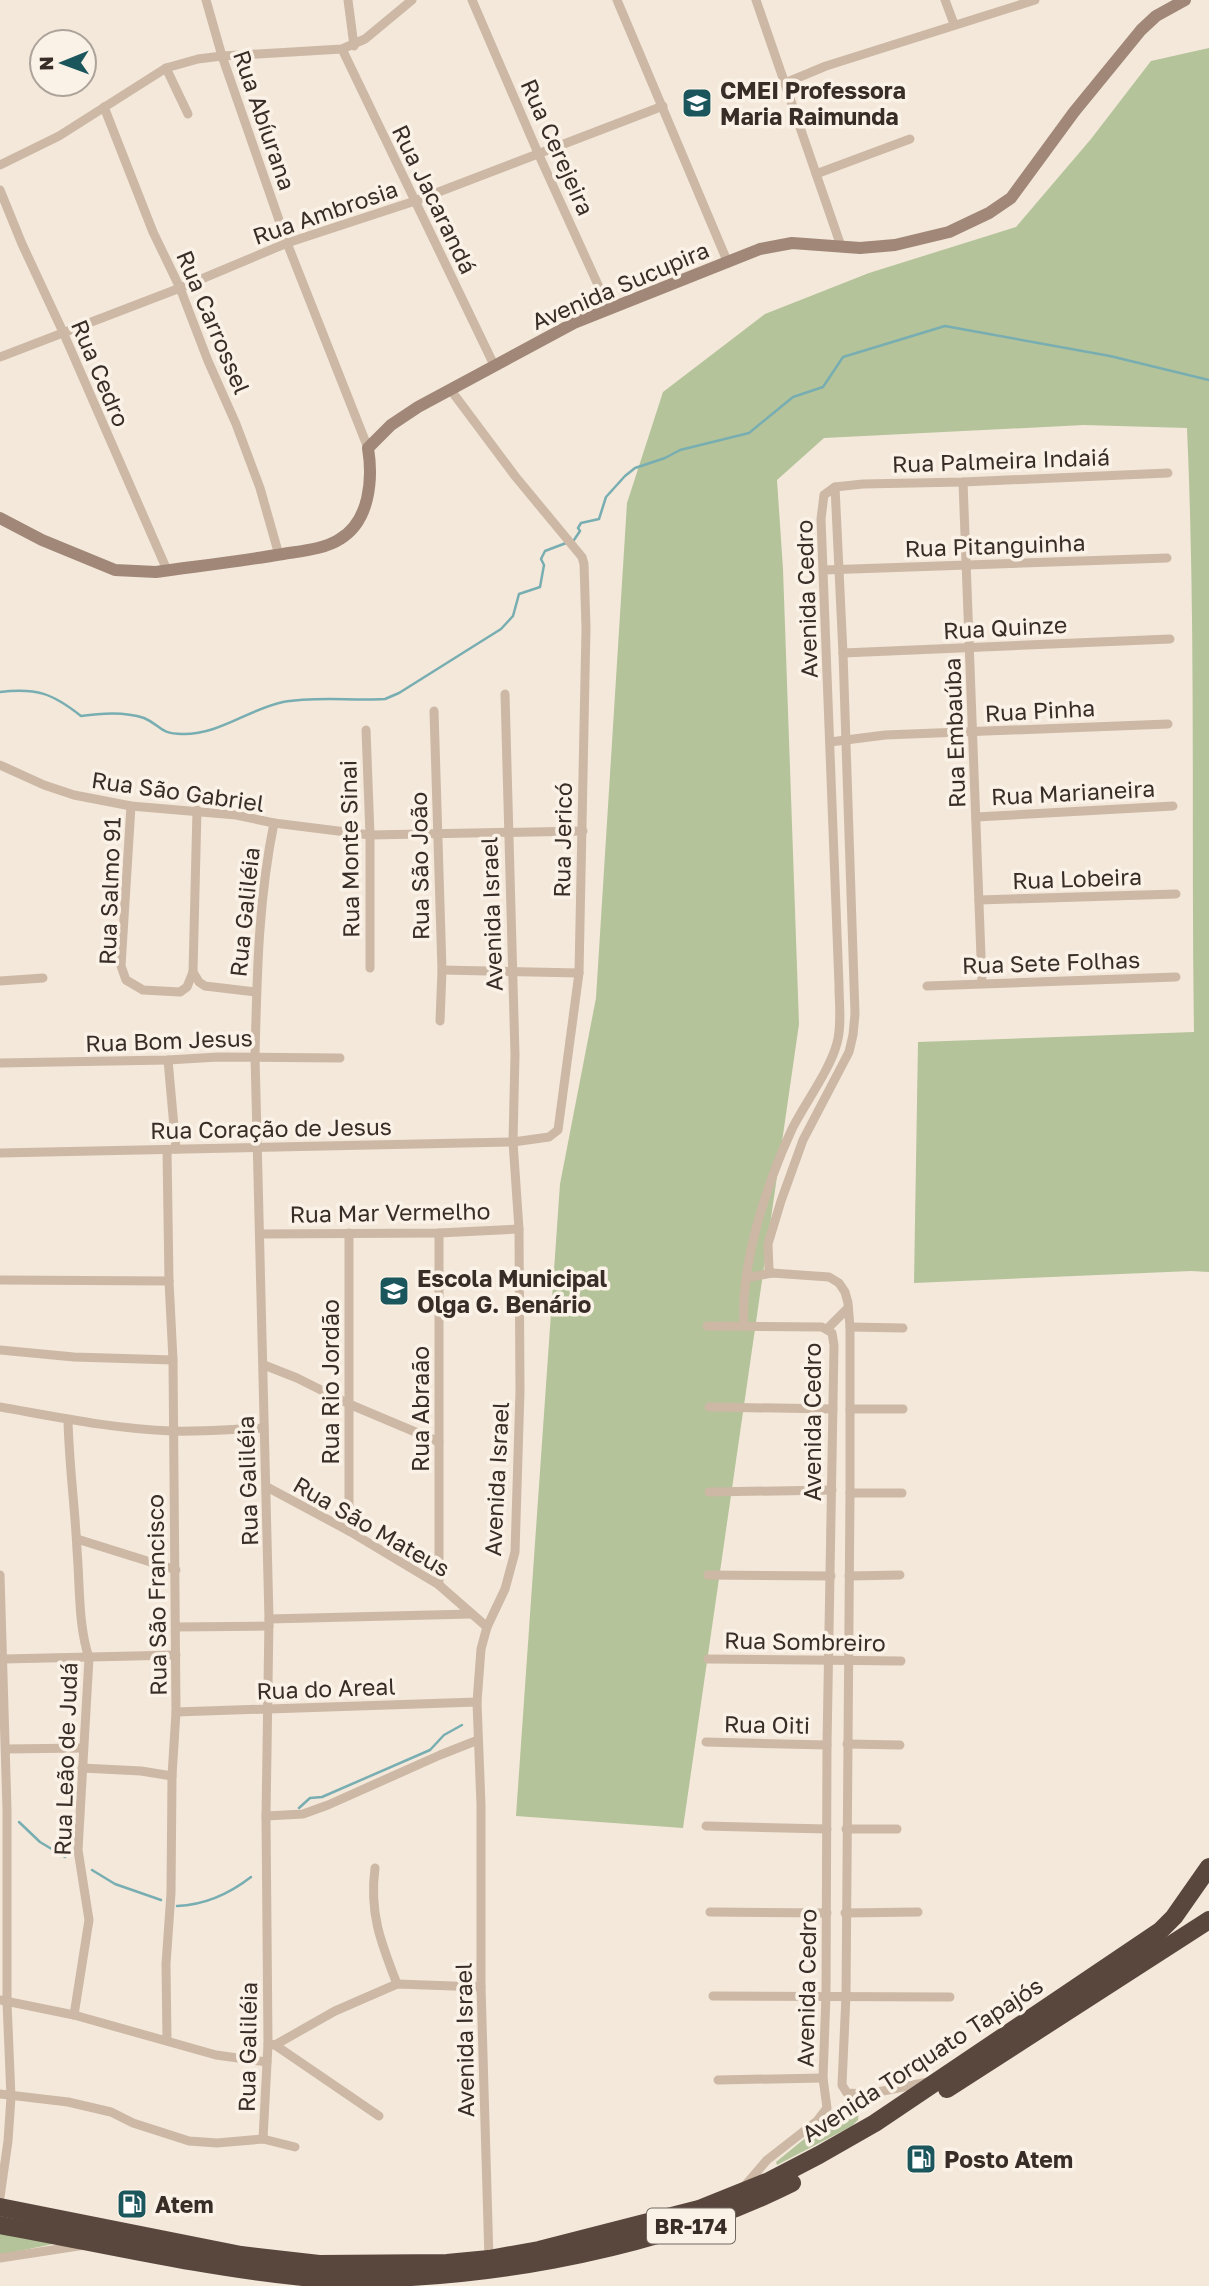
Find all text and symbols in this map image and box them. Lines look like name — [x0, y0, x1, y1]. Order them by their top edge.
north arrow — [28, 28, 98, 98]
street label: Rua Abíurana — [228, 46, 302, 194]
text: N — [34, 56, 57, 71]
street label: Rua Cerejeira — [515, 74, 601, 220]
place label: CMEI Professora Maria Raimunda — [720, 76, 906, 130]
school or university icon: CMEI Professora Maria Raimunda — [680, 86, 714, 120]
street label: Rua Jacarandá — [387, 120, 483, 278]
street label: Rua Ambrosia — [249, 174, 401, 250]
street label: Avenida Sucupira — [527, 235, 713, 335]
street label: Rua Carrossel — [171, 246, 257, 398]
street label: Rua Cedro — [66, 315, 136, 431]
street label: Rua Palmeira Indaiá — [892, 442, 1110, 478]
street label: Avenida Cedro — [789, 519, 823, 679]
street label: Rua Pitanguinha — [904, 528, 1086, 562]
street label: Rua Quinze — [942, 610, 1068, 644]
street label: Rua Embaúba — [937, 657, 971, 809]
street label: Rua Pinha — [984, 693, 1096, 727]
street label: Rua Monte Sinai — [333, 760, 365, 938]
street label: Rua São Gabriel — [90, 765, 266, 817]
street label: Rua Marianeira — [990, 774, 1156, 810]
street label: Rua Jericó — [547, 782, 577, 898]
street label: Rua São João — [404, 792, 434, 940]
street label: Rua Salmo 91 — [92, 817, 126, 965]
street label: Avenida Israel — [474, 836, 508, 992]
street label: Rua Galiléia — [223, 846, 265, 978]
street label: Rua Lobeira — [1012, 862, 1142, 894]
street label: Rua Sete Folhas — [961, 945, 1141, 979]
street label: Rua Bom Jesus — [85, 1023, 253, 1057]
street label: Rua Coração de Jesus — [150, 1112, 392, 1144]
street label: Rua Mar Vermelho — [289, 1196, 491, 1228]
place label: Escola Municipal Olga G. Benário — [417, 1264, 607, 1318]
school or university icon: Escola Municipal Olga G. Benário — [377, 1274, 411, 1308]
street label: Rua Rio Jordão — [316, 1299, 344, 1465]
street label: Avenida Cedro — [798, 1343, 826, 1501]
street label: Rua Abraão — [406, 1346, 434, 1472]
street label: Avenida Israel — [478, 1401, 514, 1557]
street label: Rua Galiléia — [231, 1415, 263, 1547]
street label: Rua São Mateus — [289, 1470, 455, 1582]
street label: Rua São Francisco — [140, 1494, 172, 1696]
street label: Rua Sombreiro — [724, 1626, 886, 1656]
street label: Rua Leão de Judá — [48, 1662, 82, 1856]
street label: Rua do Areal — [256, 1672, 396, 1704]
street label: Rua Oiti — [724, 1709, 810, 1739]
street label: Avenida Cedro — [791, 1908, 821, 2068]
street label: Avenida Israel — [449, 1962, 479, 2118]
street label: Avenida Torquato Tapajós — [796, 1971, 1048, 2147]
street label: Rua Galiléia — [232, 1982, 262, 2112]
fuel station icon: Posto Atem — [904, 2142, 938, 2176]
place label: Posto Atem — [944, 2145, 1073, 2173]
fuel station icon: Atem — [115, 2187, 149, 2221]
place label: Atem — [155, 2190, 214, 2218]
road number: BR-174 — [647, 2208, 735, 2244]

